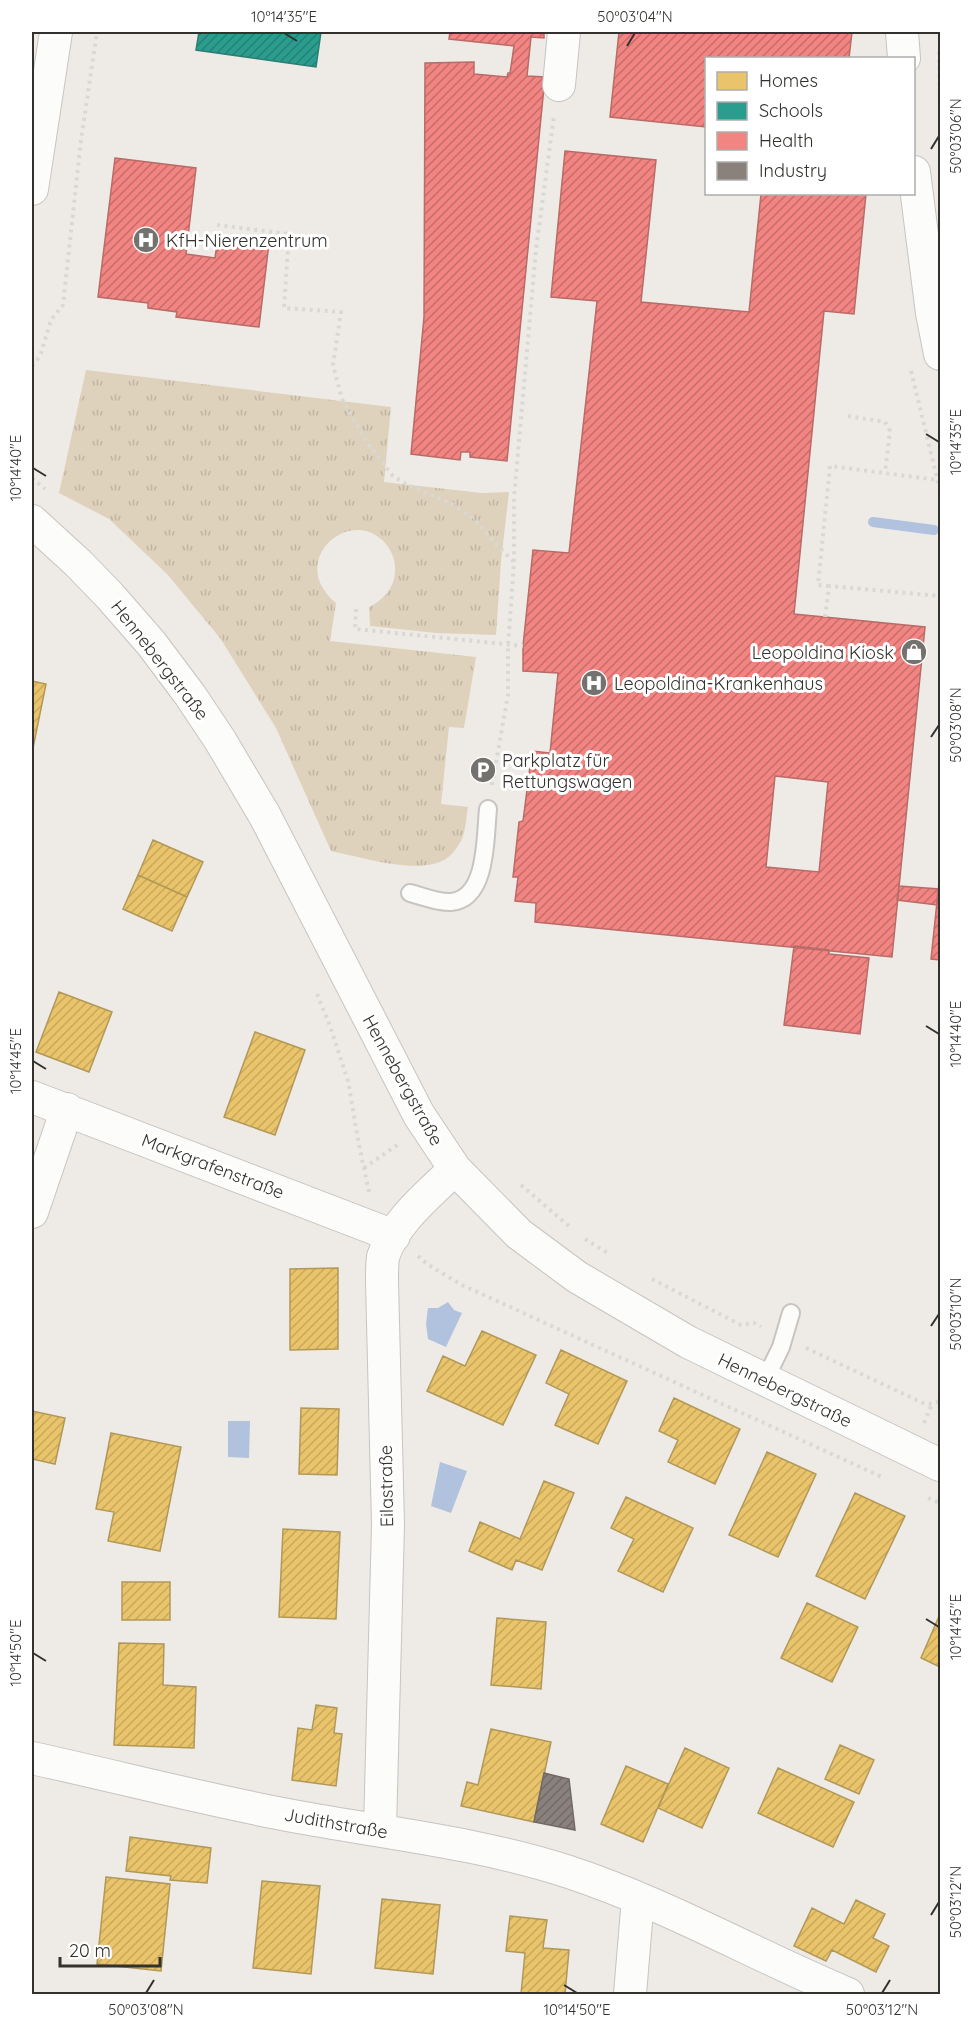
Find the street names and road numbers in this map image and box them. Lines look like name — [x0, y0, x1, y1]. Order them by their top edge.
street label: Hennebergstraße — [106, 595, 214, 725]
street label: Hennebergstraße — [358, 1011, 448, 1149]
street label: Markgrafenstraße — [138, 1128, 288, 1204]
street label: Hennebergstraße — [714, 1348, 856, 1432]
street label: Eilastraße — [374, 1445, 398, 1527]
street label: Judithstraße — [282, 1803, 390, 1843]

